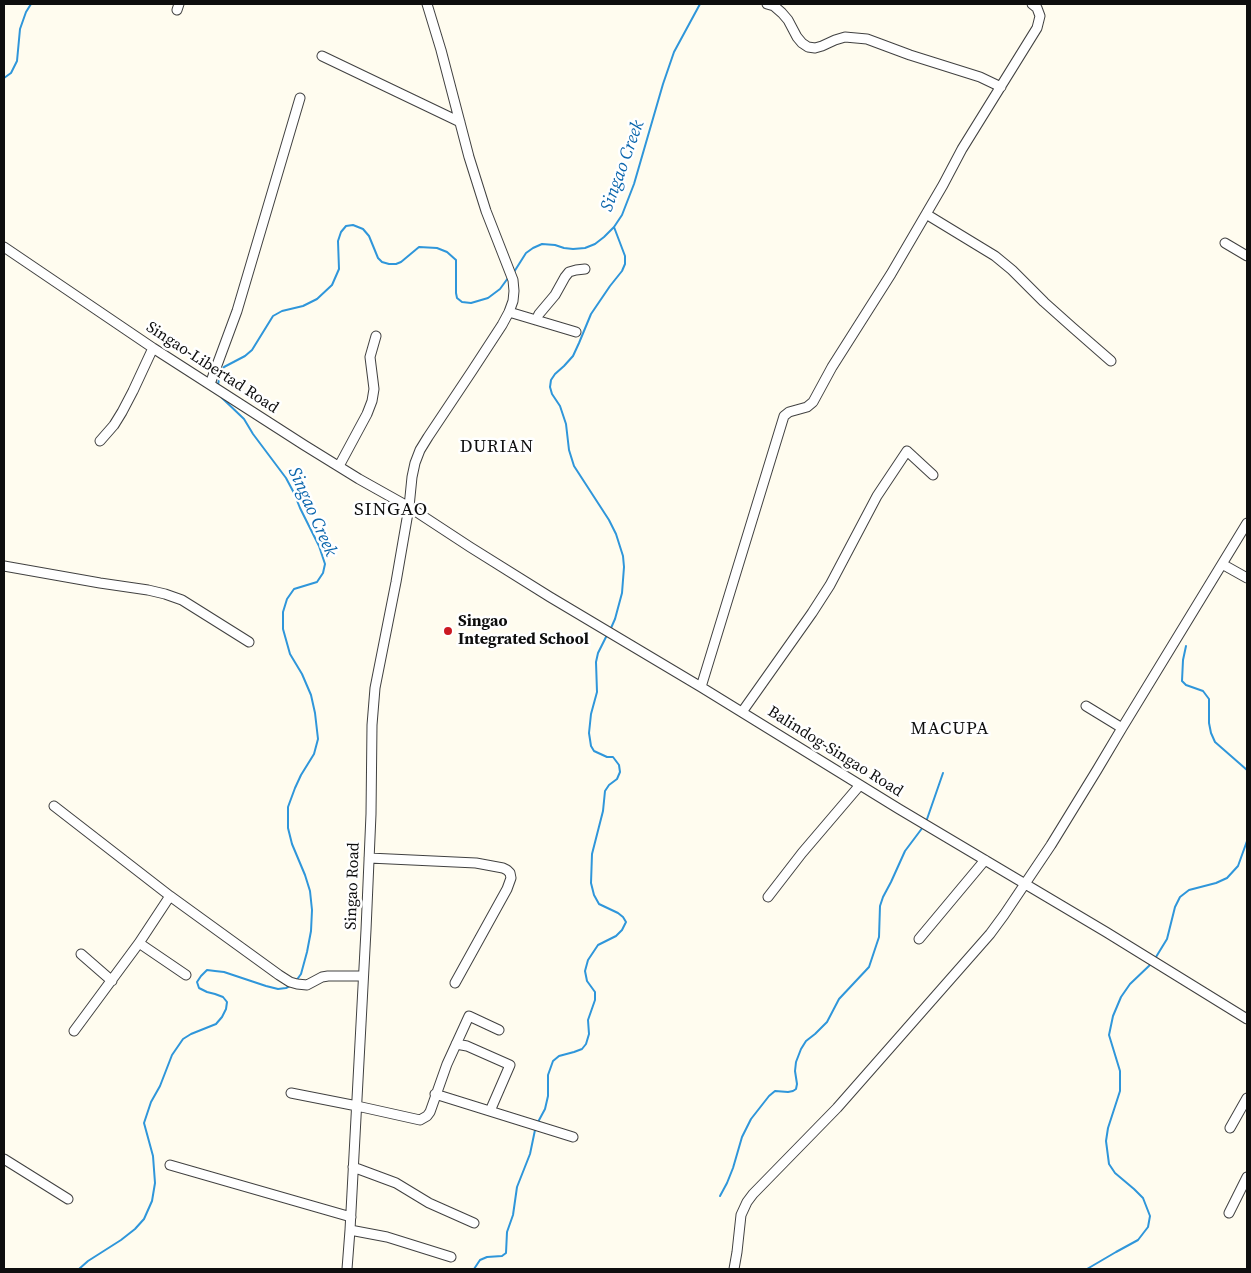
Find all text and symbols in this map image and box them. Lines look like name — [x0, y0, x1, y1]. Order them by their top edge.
water label: Singao Creek — [597, 117, 649, 215]
street label: Singao-Libertad Road — [142, 318, 282, 418]
district label: DURIAN — [459, 436, 535, 458]
water label: Singao Creek — [283, 464, 341, 560]
district label: SINGAO — [353, 499, 429, 521]
place label: Singao Integrated School — [458, 612, 589, 650]
marker: Singao Integrated School — [442, 625, 454, 637]
street label: Balindog-Singao Road — [764, 702, 906, 802]
district label: MACUPA — [910, 718, 990, 740]
street label: Singao Road — [342, 842, 364, 930]

